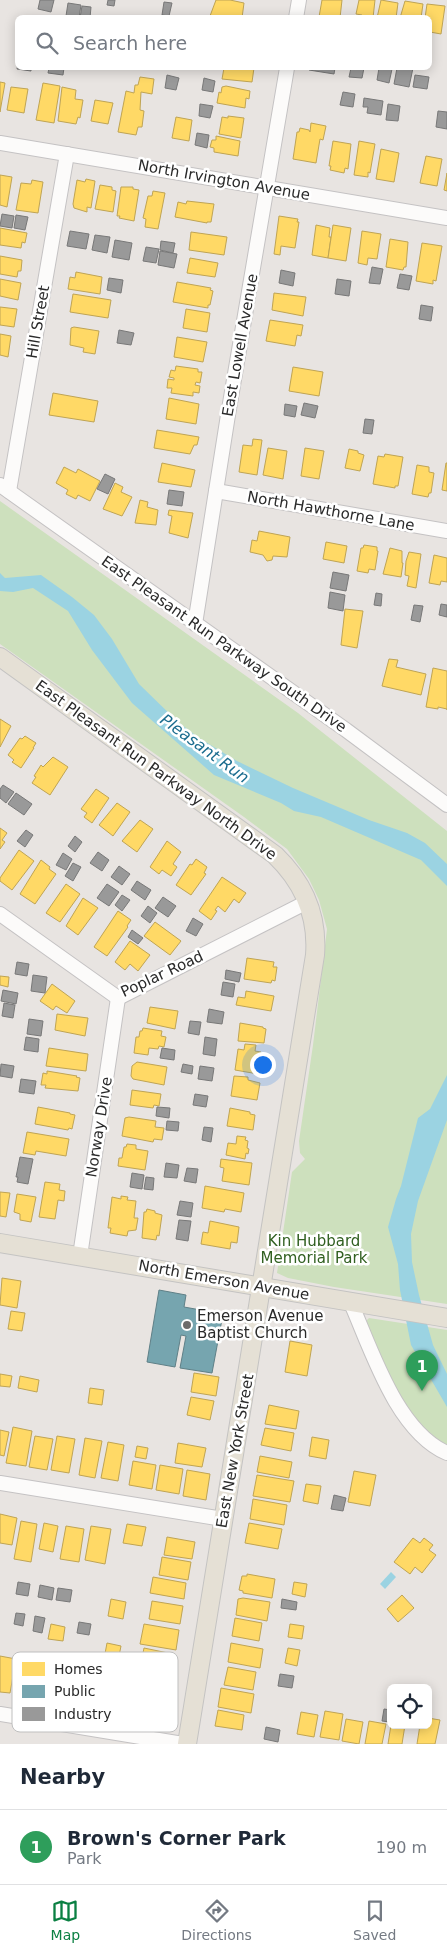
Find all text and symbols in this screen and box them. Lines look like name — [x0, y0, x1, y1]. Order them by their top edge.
search box — [15, 15, 432, 70]
icon: search — [33, 29, 61, 57]
text: Search here — [73, 32, 187, 54]
street label: North Irvington Avenue — [137, 156, 311, 204]
street label: East Lowell Avenue — [219, 272, 261, 418]
street label: Hill Street — [23, 284, 53, 360]
street label: North Hawthorne Lane — [246, 487, 416, 535]
street label: East Pleasant Run Parkway South Drive — [98, 552, 350, 736]
street label: East Pleasant Run Parkway North Drive — [32, 676, 280, 864]
water label: Pleasant Run — [157, 710, 253, 787]
street label: Poplar Road — [118, 947, 206, 1001]
your location — [250, 1052, 276, 1078]
street label: Norway Drive — [82, 1075, 116, 1179]
park label: Kin Hubbard Memorial Park — [261, 1232, 368, 1267]
street label: North Emerson Avenue — [137, 1256, 311, 1304]
place label: Emerson Avenue Baptist Church — [197, 1307, 323, 1342]
marker: Emerson Avenue Baptist Church — [181, 1319, 193, 1331]
pin: 1 — [406, 1350, 438, 1391]
street label: East New York Street — [213, 1372, 257, 1529]
legend — [12, 1652, 178, 1732]
text: Homes — [54, 1661, 103, 1677]
text: Public — [54, 1683, 95, 1699]
map controls — [387, 1684, 432, 1729]
button: locate — [387, 1684, 432, 1729]
text: Industry — [54, 1706, 112, 1722]
text: Nearby — [20, 1765, 105, 1789]
text: Brown's Corner Park — [67, 1827, 286, 1849]
text: 1 — [30, 1838, 42, 1857]
text: 190 m — [376, 1838, 427, 1857]
text: Park — [67, 1849, 102, 1868]
tab: Map — [51, 1897, 80, 1943]
tab: Directions — [181, 1897, 252, 1943]
tab: Saved — [353, 1897, 396, 1943]

